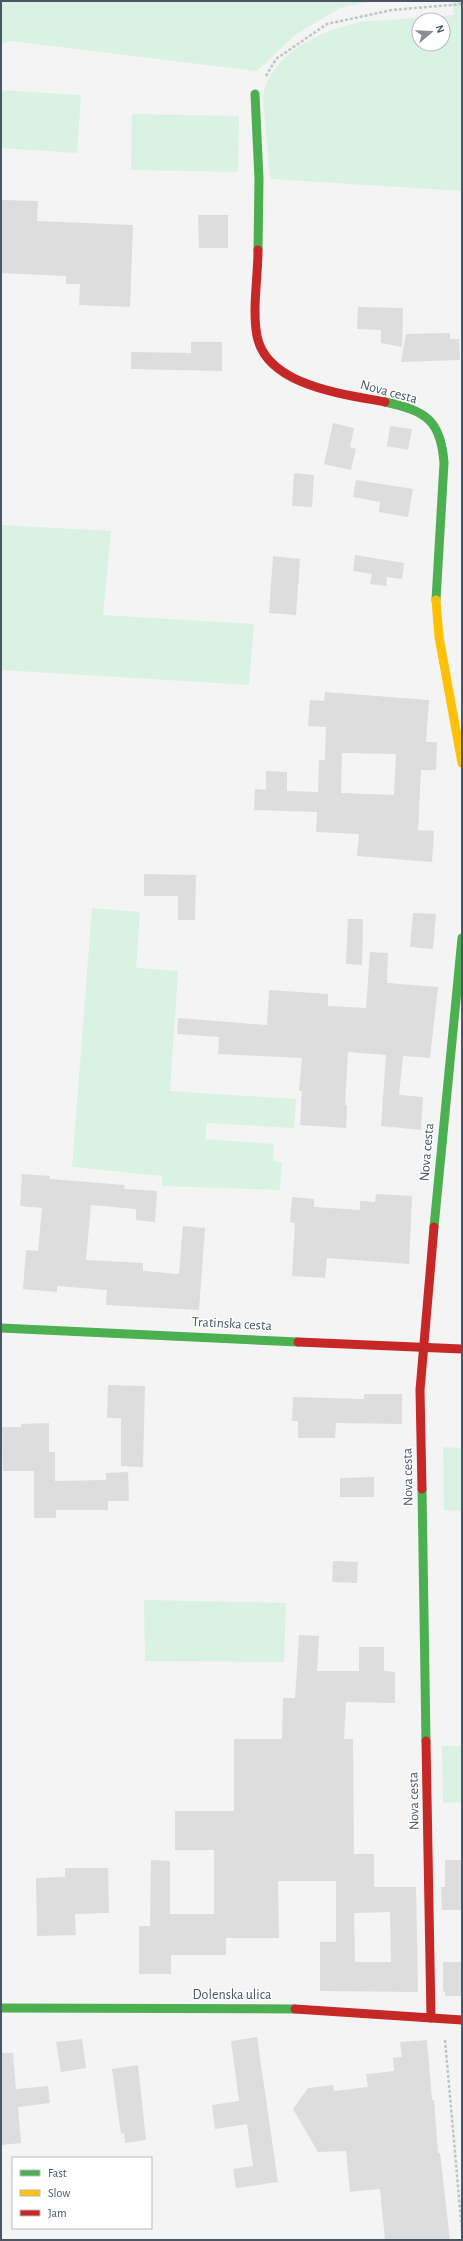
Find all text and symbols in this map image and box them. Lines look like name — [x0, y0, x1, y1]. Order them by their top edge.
north arrow — [411, 12, 451, 52]
text: N — [434, 23, 446, 34]
street label: Nova cesta — [359, 378, 419, 406]
street label: Nova cesta — [417, 1122, 437, 1182]
street label: Tratinska cesta — [192, 1315, 273, 1333]
street label: Nova cesta — [400, 1447, 416, 1506]
street label: Nova cesta — [406, 1771, 422, 1830]
street label: Dolenska ulica — [193, 1988, 272, 2002]
legend — [12, 2157, 152, 2229]
text: Fast — [48, 2167, 67, 2179]
text: Slow — [48, 2187, 70, 2199]
text: Jam — [48, 2207, 67, 2219]

